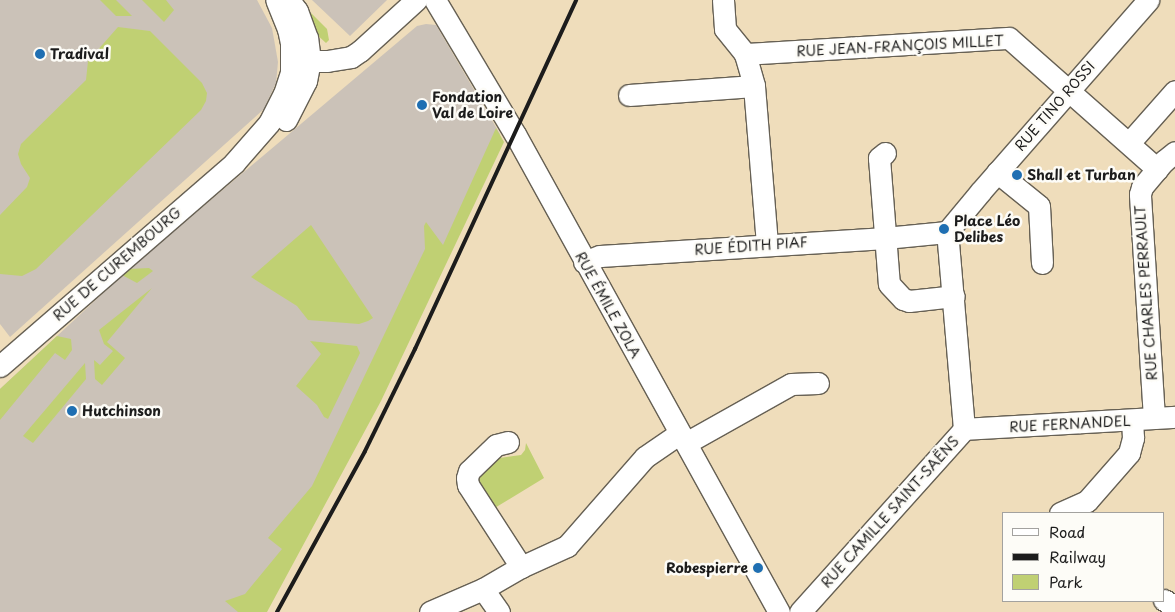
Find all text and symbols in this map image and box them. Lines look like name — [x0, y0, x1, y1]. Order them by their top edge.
street label: RUE JEAN-FRANÇOIS MILLET — [795, 32, 1005, 60]
place label: Tradival — [50, 46, 109, 62]
marker: Tradival — [34, 48, 46, 60]
street label: RUE TINO ROSSI — [1011, 57, 1099, 155]
place label: Fondation Val de Loire — [432, 89, 515, 121]
marker: Fondation Val de Loire — [416, 99, 428, 111]
place label: Shall et Turban — [1027, 167, 1136, 183]
marker: Shall et Turban — [1011, 169, 1023, 181]
street label: RUE CHARLES PERRAULT — [1131, 203, 1161, 383]
street label: RUE DE CUREMBOURG — [50, 204, 184, 324]
place label: Place Léo Delibes — [954, 213, 1020, 246]
marker: Place Léo Delibes — [938, 223, 950, 235]
street label: RUE ÉDITH PIAF — [693, 234, 809, 258]
street label: RUE ÉMILE ZOLA — [572, 248, 644, 362]
place label: Hutchinson — [82, 403, 161, 419]
marker: Hutchinson — [66, 405, 78, 417]
street label: RUE FERNANDEL — [1009, 412, 1131, 436]
street label: RUE CAMILLE SAINT-SAËNS — [816, 431, 964, 593]
legend — [1002, 512, 1165, 602]
text: Road — [1049, 520, 1085, 543]
text: Railway — [1049, 545, 1106, 568]
place label: Robespierre — [666, 560, 748, 576]
marker: Robespierre — [752, 562, 764, 574]
text: Park — [1049, 570, 1083, 593]

